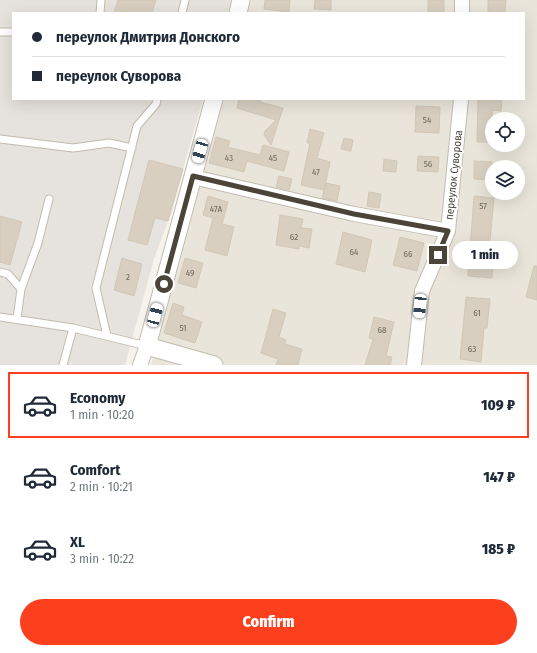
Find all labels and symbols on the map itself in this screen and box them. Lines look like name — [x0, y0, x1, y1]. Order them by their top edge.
house number: 54 — [423, 115, 432, 125]
street label: переулок Суворова — [443, 129, 465, 221]
car — [191, 138, 209, 164]
house number: 43 — [225, 153, 233, 163]
house number: 45 — [269, 153, 277, 163]
house number: 56 — [424, 159, 433, 169]
house number: 47 — [312, 167, 320, 177]
house number: 57 — [479, 201, 487, 211]
house number: 47А — [210, 204, 222, 214]
house number: 62 — [290, 232, 298, 242]
callout: 1 min — [452, 241, 518, 269]
route end — [429, 246, 447, 264]
house number: 64 — [350, 247, 359, 257]
house number: 66 — [404, 249, 413, 259]
house number: 49 — [186, 268, 194, 278]
house number: 2 — [126, 272, 130, 282]
route start — [155, 275, 173, 293]
car — [413, 293, 427, 319]
car — [146, 302, 164, 328]
house number: 61 — [473, 308, 481, 318]
house number: 51 — [179, 323, 187, 333]
house number: 68 — [378, 325, 387, 335]
house number: 63 — [468, 344, 476, 354]

